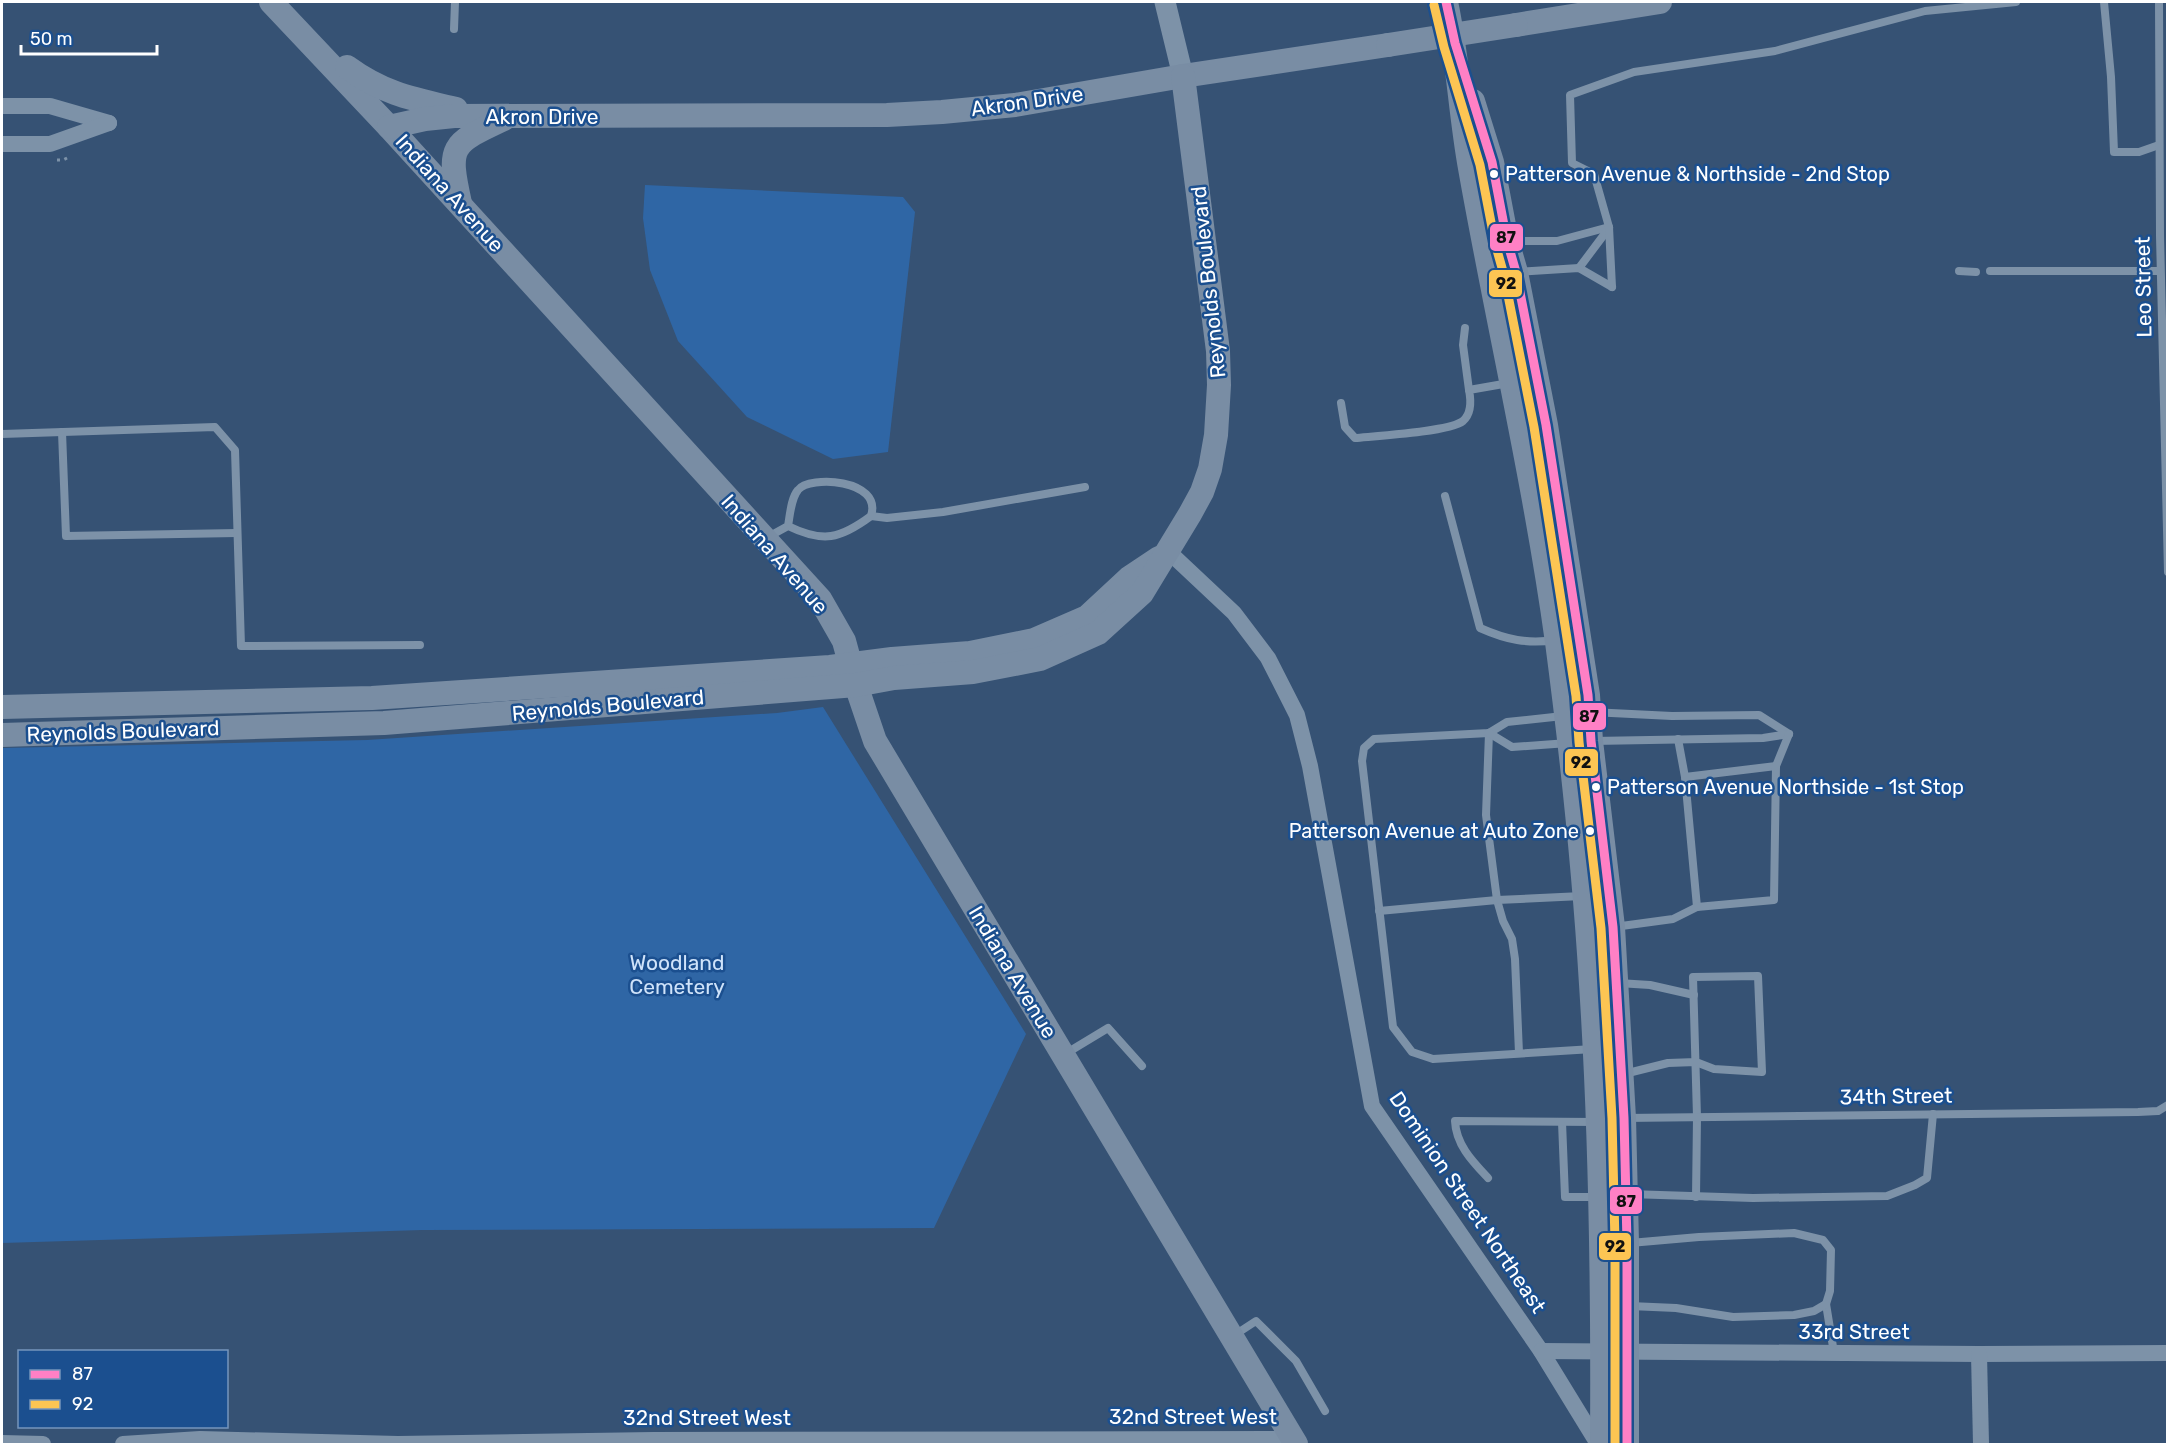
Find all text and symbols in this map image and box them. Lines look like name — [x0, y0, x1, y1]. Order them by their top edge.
scale bar — [21, 18, 158, 56]
text: 50 m — [30, 28, 73, 50]
street label: Akron Drive — [969, 81, 1085, 121]
street label: Akron Drive — [485, 104, 599, 129]
street label: Indiana Avenue — [390, 129, 510, 257]
place label: Patterson Avenue & Northside - 2nd Stop — [1505, 162, 1890, 186]
marker: Patterson Avenue & Northside - 2nd Stop — [1488, 168, 1500, 180]
street label: Reynolds Boulevard — [1185, 185, 1231, 379]
line badge: 87 — [1489, 223, 1524, 252]
text: 87 — [1496, 228, 1516, 247]
street label: Leo Street — [2130, 236, 2156, 338]
line badge: 92 — [1488, 269, 1523, 298]
text: 92 — [1496, 274, 1516, 293]
street label: Indiana Avenue — [716, 489, 834, 619]
street label: Reynolds Boulevard — [511, 684, 705, 726]
line badge: 87 — [1572, 702, 1607, 731]
text: 87 — [1579, 707, 1599, 726]
street label: Reynolds Boulevard — [26, 715, 220, 747]
line badge: 92 — [1564, 748, 1599, 777]
text: 92 — [1571, 753, 1591, 772]
place label: Patterson Avenue Northside - 1st Stop — [1607, 775, 1964, 799]
marker: Patterson Avenue Northside - 1st Stop — [1590, 781, 1602, 793]
place label: Patterson Avenue at Auto Zone — [1289, 819, 1579, 843]
marker: Patterson Avenue at Auto Zone — [1584, 825, 1596, 837]
street label: Indiana Avenue — [964, 901, 1062, 1043]
park label: Woodland Cemetery — [629, 950, 725, 999]
street label: 34th Street — [1840, 1083, 1952, 1109]
street label: Dominion Street Northeast — [1384, 1087, 1552, 1317]
line badge: 87 — [1609, 1186, 1643, 1215]
text: 87 — [1616, 1192, 1636, 1211]
line badge: 92 — [1598, 1232, 1632, 1261]
text: 92 — [1605, 1237, 1625, 1256]
street label: 33rd Street — [1798, 1319, 1910, 1344]
legend — [18, 1350, 228, 1428]
text: 87 — [72, 1363, 93, 1385]
text: 92 — [72, 1393, 93, 1415]
street label: 32nd Street West — [1109, 1404, 1277, 1429]
street label: 32nd Street West — [623, 1405, 791, 1430]

